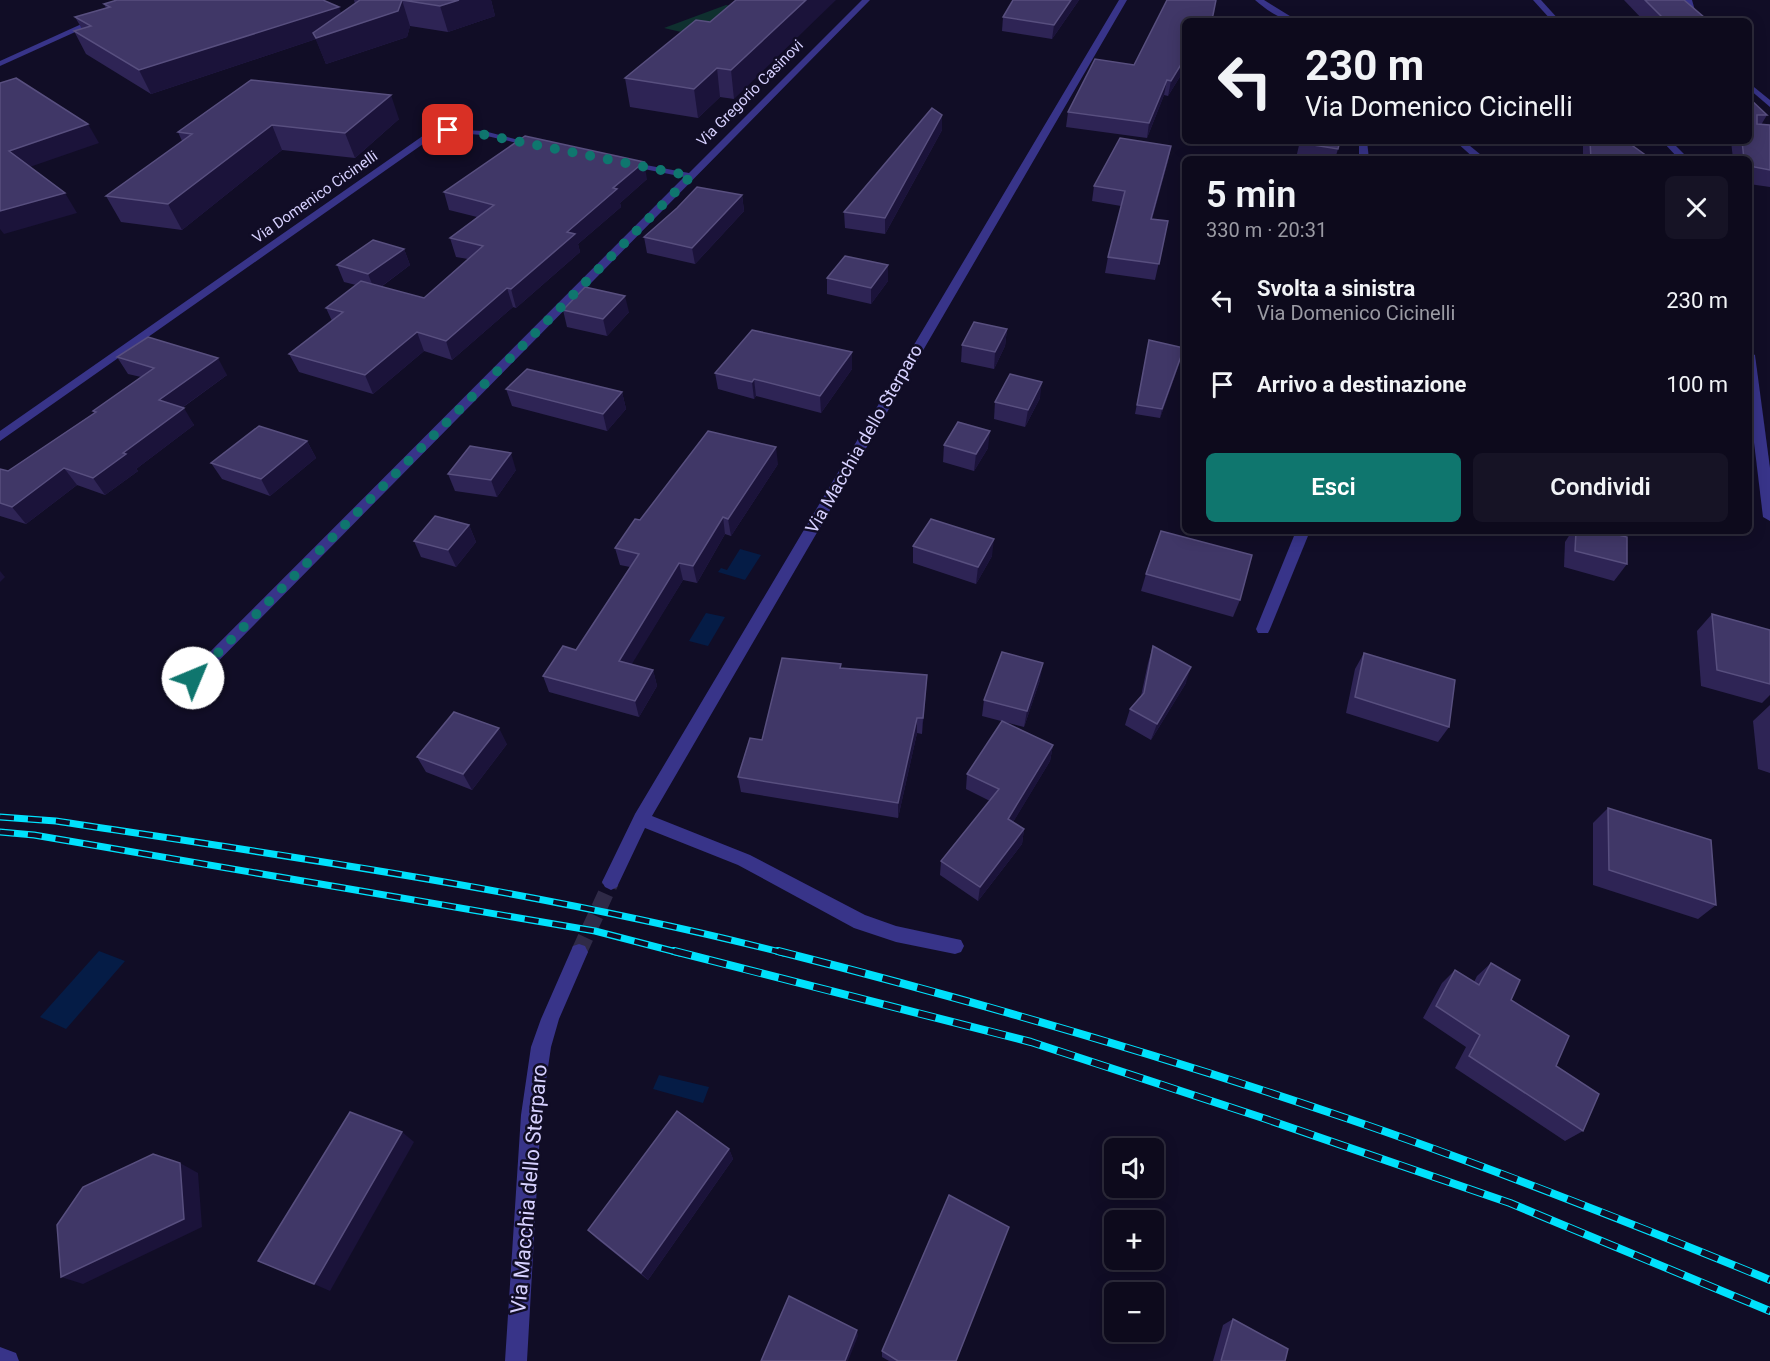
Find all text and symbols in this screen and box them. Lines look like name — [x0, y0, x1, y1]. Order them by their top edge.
street label: Via Gregorio Casinovi — [693, 36, 807, 150]
text: 230 m — [1305, 41, 1424, 90]
icon: left — [1206, 42, 1284, 120]
text: Via Domenico Cicinelli — [1305, 91, 1573, 123]
pin — [422, 104, 473, 155]
icon: arrive — [431, 113, 464, 146]
street label: Via Domenico Cicinelli — [249, 147, 381, 247]
text: 5 min — [1206, 174, 1296, 216]
button: close — [1665, 176, 1728, 239]
text: 330 m · 20:31 — [1206, 218, 1327, 242]
text: Svolta a sinistra — [1257, 276, 1415, 301]
icon: left — [1206, 284, 1239, 317]
text: 230 m — [1666, 288, 1728, 313]
text: Via Domenico Cicinelli — [1257, 301, 1455, 325]
street label: Via Macchia dello Sterparo — [801, 341, 926, 537]
icon: arrive — [1206, 368, 1239, 401]
text: Arrivo a destinazione — [1257, 372, 1466, 397]
text: 100 m — [1666, 372, 1728, 397]
button: Esci — [1206, 453, 1461, 522]
button: Condividi — [1473, 453, 1728, 522]
position arrow — [161, 646, 225, 710]
street label: Via Macchia dello Sterparo — [506, 1063, 552, 1315]
map controls — [1104, 1138, 1164, 1342]
button: sound — [1104, 1138, 1164, 1198]
button: + — [1104, 1210, 1164, 1270]
button: − — [1104, 1282, 1164, 1342]

